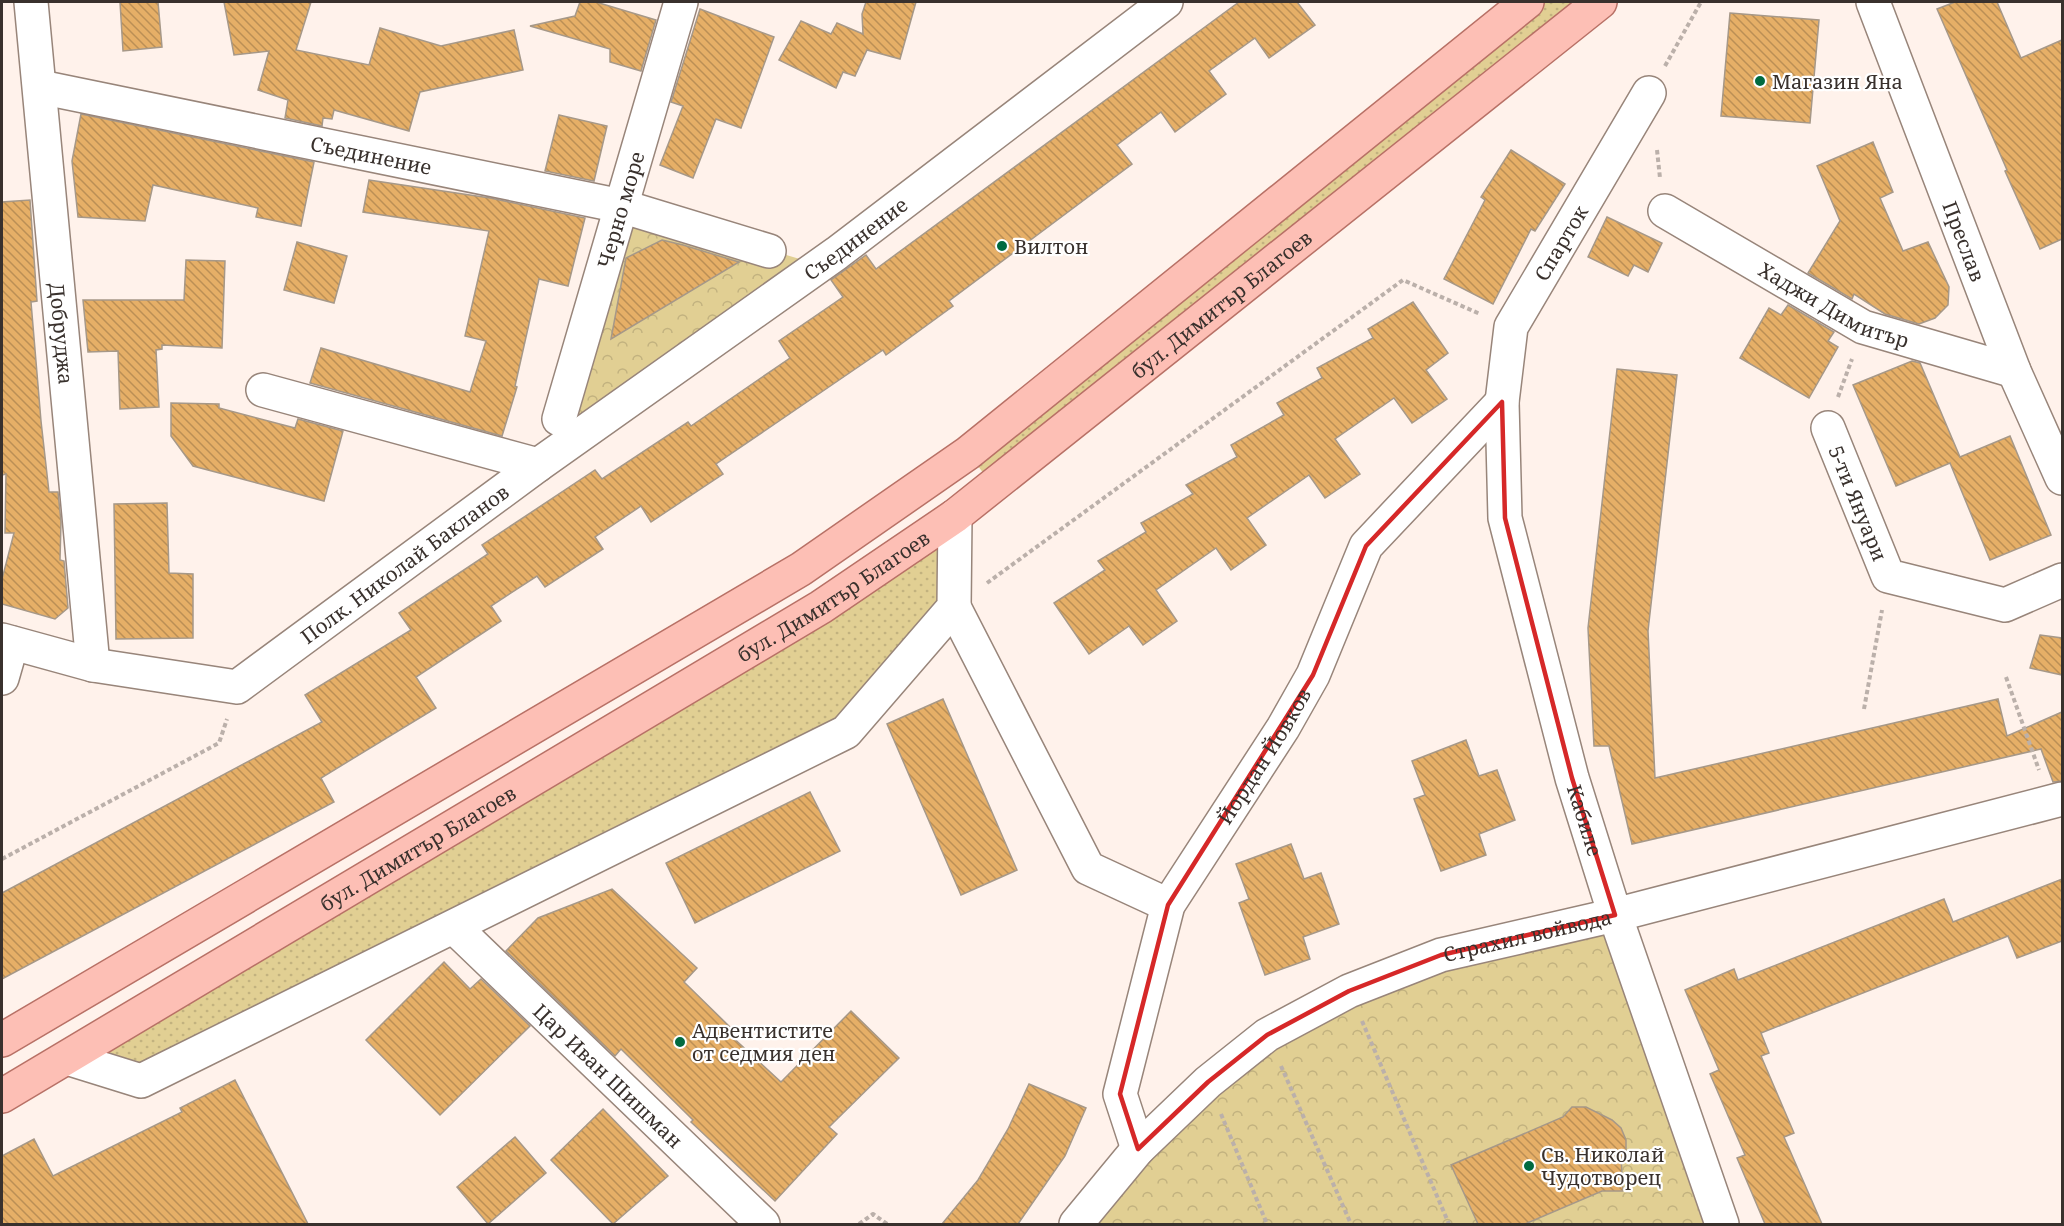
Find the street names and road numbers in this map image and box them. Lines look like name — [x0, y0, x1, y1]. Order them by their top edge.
street label: Съединение — [308, 129, 434, 180]
street label: Черно море — [590, 148, 650, 271]
street label: Съединение — [798, 191, 913, 286]
street label: Преслав — [1937, 197, 1992, 285]
street label: Спарток — [1528, 200, 1594, 286]
street label: бул. Димитър Благоев — [1125, 224, 1317, 384]
street label: Хаджи Димитър — [1754, 256, 1912, 353]
street label: Добруджа — [44, 282, 80, 386]
street label: 5-ти Януари — [1823, 441, 1894, 565]
street label: Полк. Николай Бакланов — [295, 478, 514, 649]
street label: бул. Димитър Благоев — [732, 524, 935, 668]
street label: Йордан Йовков — [1211, 683, 1316, 829]
street label: бул. Димитър Благоев — [314, 779, 521, 917]
street label: Кабиле — [1561, 781, 1609, 859]
street label: Страхил войвода — [1440, 903, 1614, 968]
street label: Цар Иван Шишман — [528, 997, 689, 1153]

